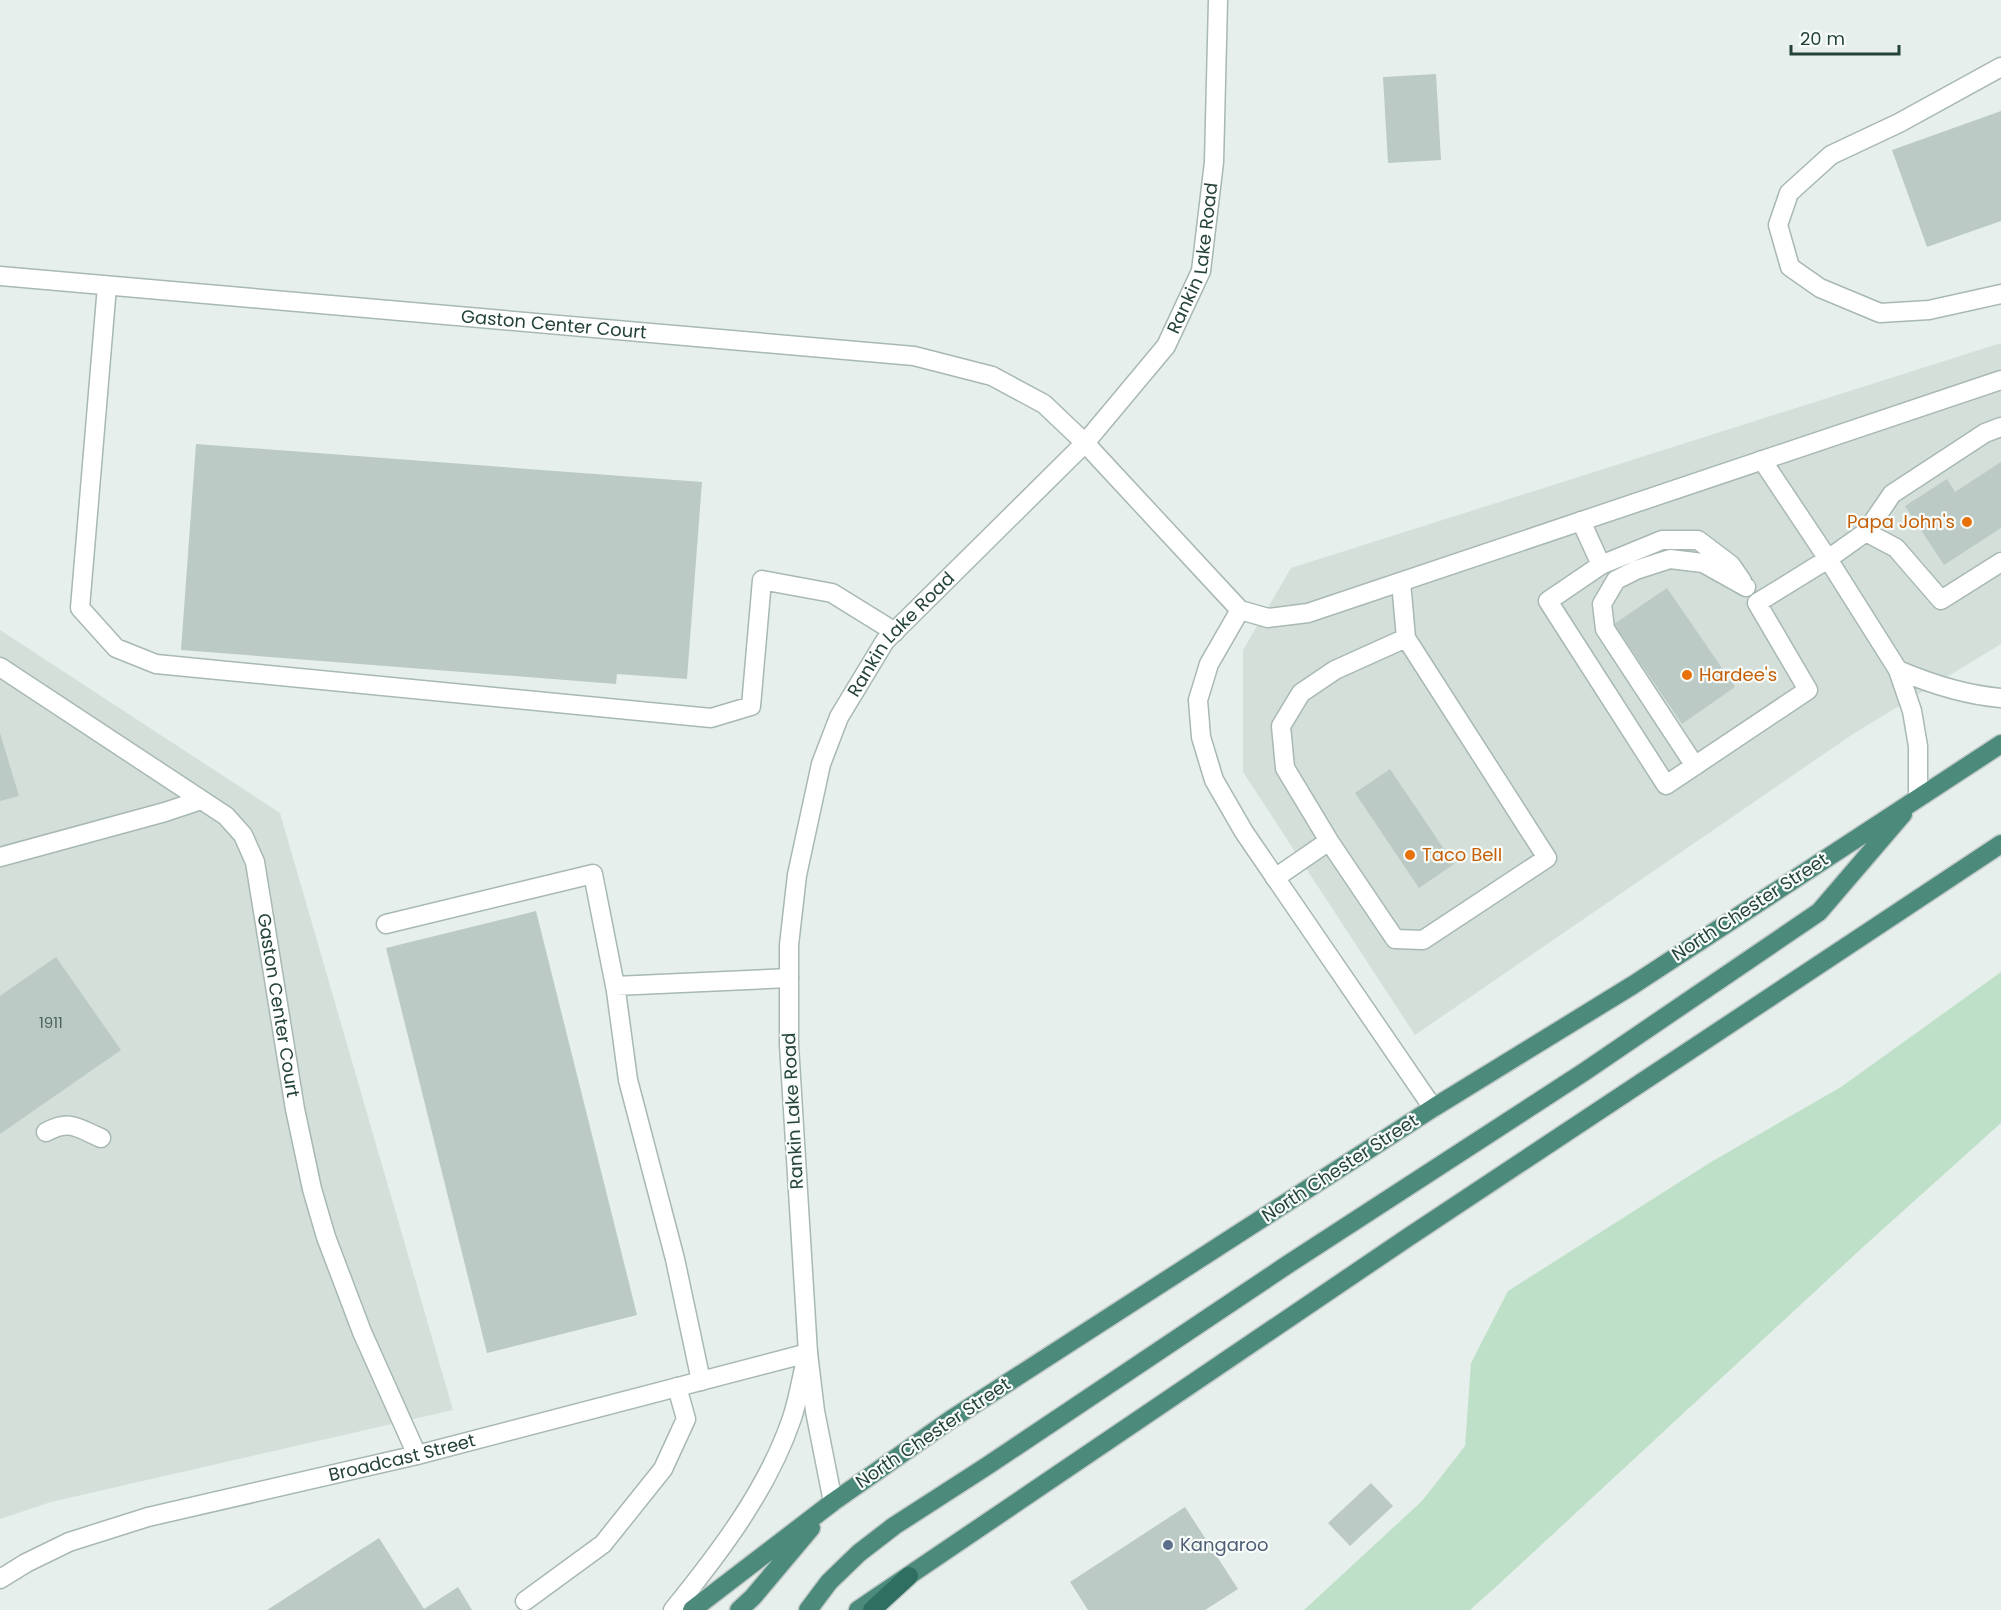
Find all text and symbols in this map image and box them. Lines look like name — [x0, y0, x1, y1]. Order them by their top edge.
scale bar — [1791, 18, 1899, 56]
text: 20 m — [1800, 26, 1845, 51]
street label: Rankin Lake Road — [1161, 181, 1223, 338]
street label: Gaston Center Court — [460, 303, 648, 345]
place label: Papa John's — [1847, 509, 1955, 534]
marker: Papa John's — [1960, 515, 1974, 529]
street label: Rankin Lake Road — [841, 566, 960, 701]
place label: Hardee's — [1699, 662, 1777, 687]
marker: Hardee's — [1680, 668, 1694, 682]
place label: Taco Bell — [1422, 842, 1502, 867]
street label: North Chester Street — [1667, 847, 1833, 967]
marker: Taco Bell — [1403, 848, 1417, 862]
street label: Gaston Center Court — [251, 911, 306, 1099]
house number: 1911 — [39, 1012, 63, 1033]
street label: Rankin Lake Road — [776, 1032, 809, 1190]
street label: North Chester Street — [1257, 1108, 1423, 1228]
street label: North Chester Street — [850, 1371, 1015, 1494]
street label: Broadcast Street — [326, 1427, 478, 1487]
place label: Kangaroo — [1180, 1532, 1269, 1557]
marker: Kangaroo — [1161, 1538, 1175, 1552]

